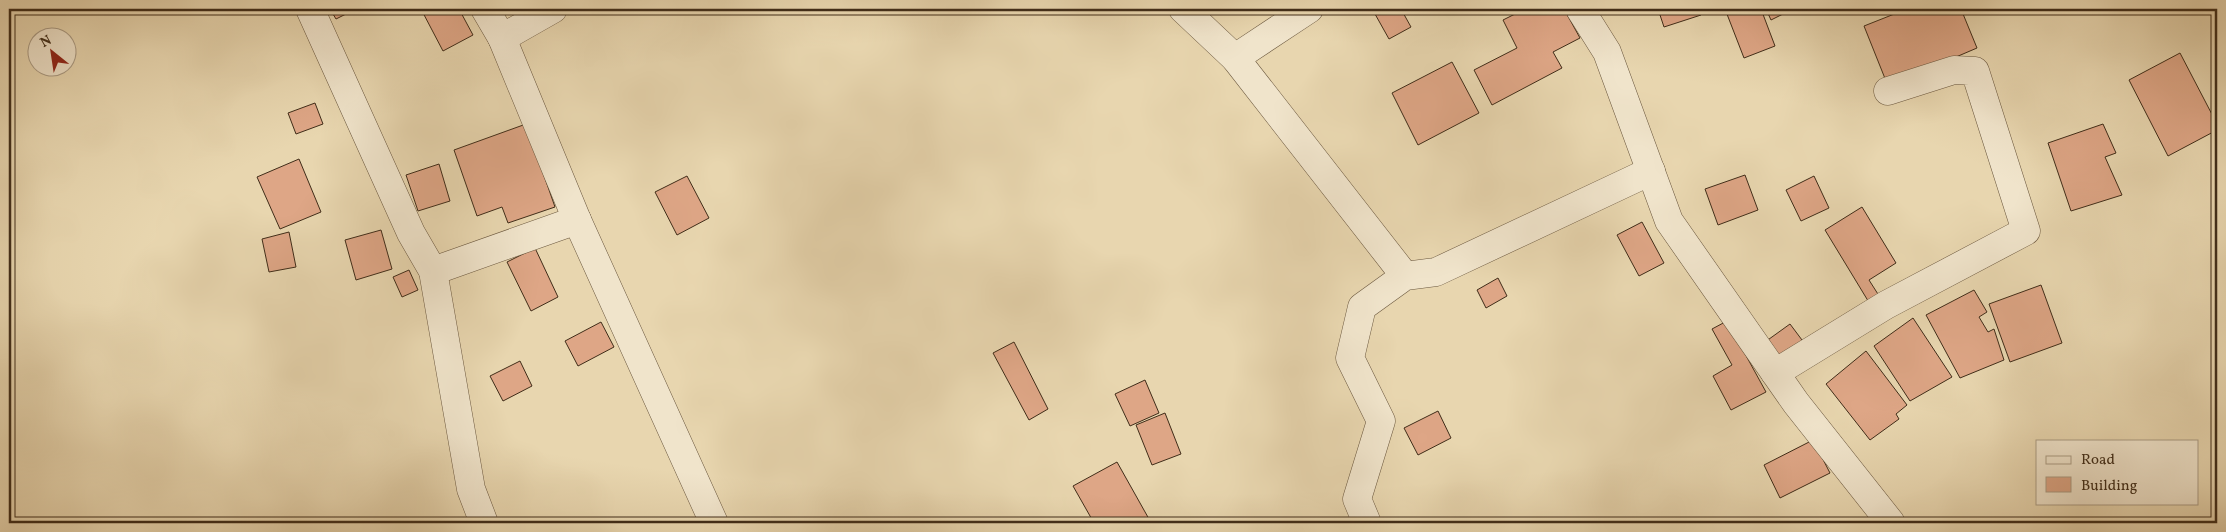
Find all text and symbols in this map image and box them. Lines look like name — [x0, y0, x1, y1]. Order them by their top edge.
north arrow — [28, 28, 78, 78]
text: N — [37, 31, 55, 53]
legend — [2036, 440, 2198, 504]
text: Road — [2081, 450, 2115, 471]
text: Building — [2081, 476, 2138, 497]

